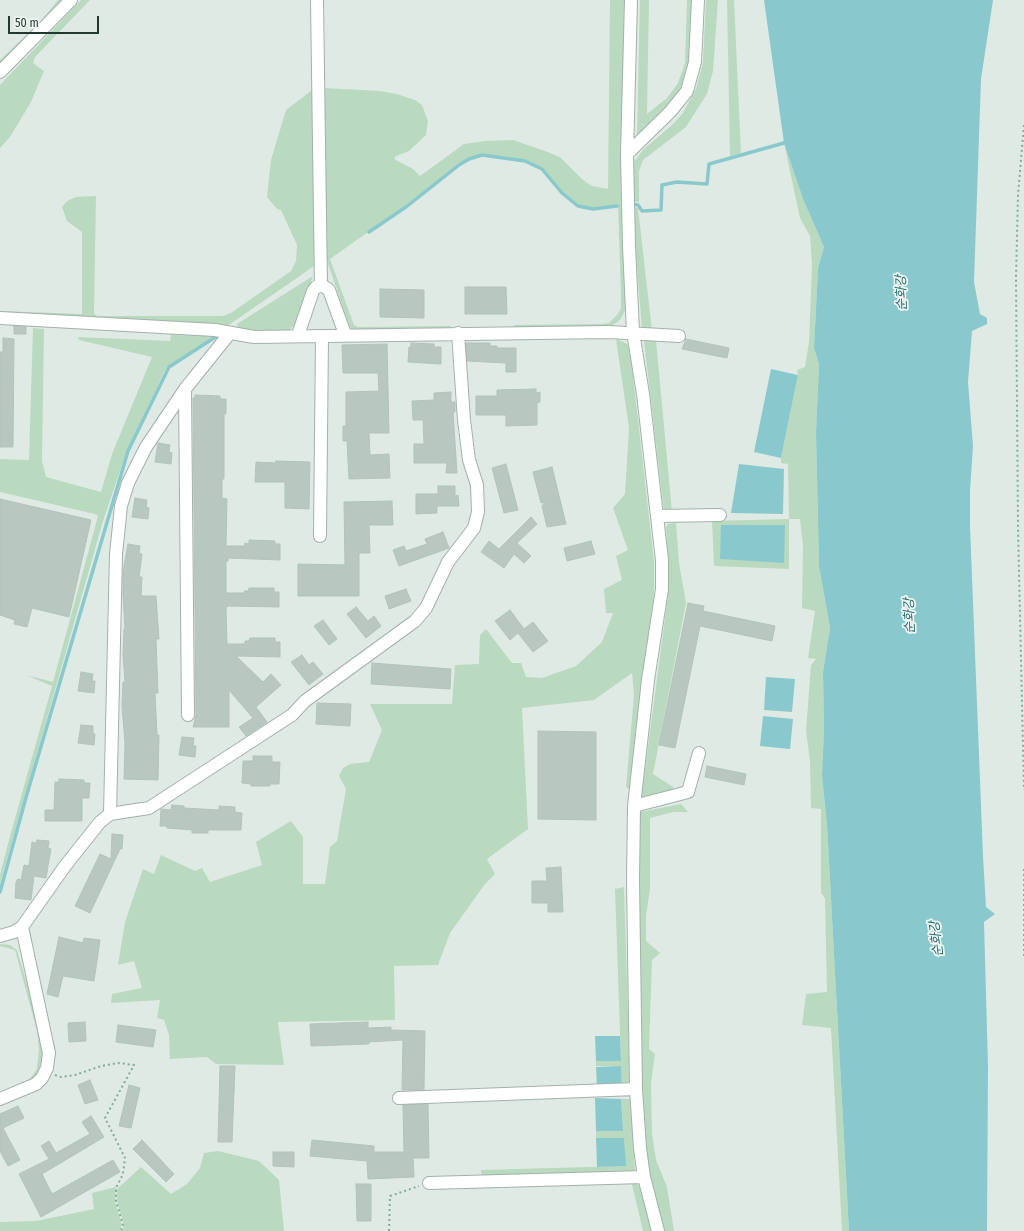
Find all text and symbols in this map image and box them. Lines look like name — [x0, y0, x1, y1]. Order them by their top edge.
scale bar — [10, 8, 101, 34]
text: 50 m — [15, 16, 39, 30]
water label: 순화강 — [894, 275, 910, 311]
water label: 순화강 — [902, 598, 918, 634]
water label: 순화강 — [927, 920, 947, 958]

